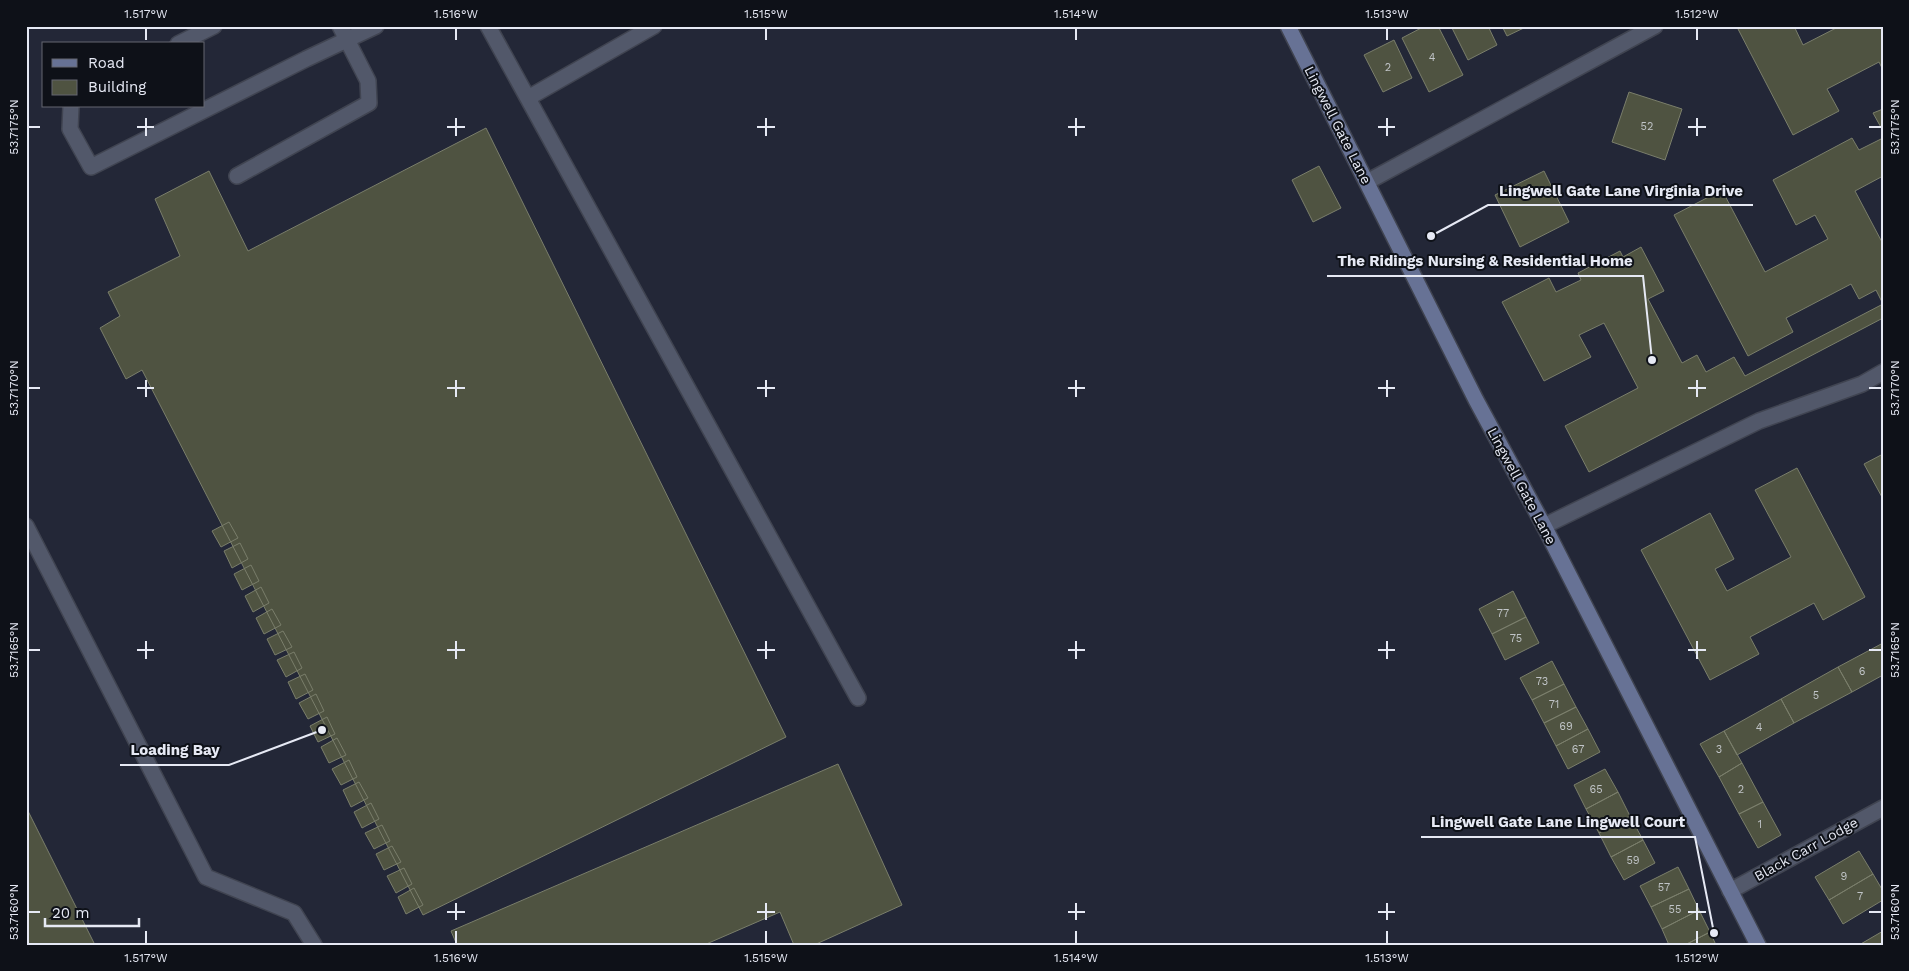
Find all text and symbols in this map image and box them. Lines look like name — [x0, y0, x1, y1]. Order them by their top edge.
text: 1.517°W — [124, 7, 168, 21]
text: 1.516°W — [434, 7, 478, 21]
text: 1.515°W — [744, 7, 788, 21]
text: 1.514°W — [1054, 7, 1098, 21]
text: 1.513°W — [1365, 7, 1409, 21]
text: 1.512°W — [1675, 7, 1719, 21]
legend — [42, 42, 205, 108]
house number: 4 — [1429, 51, 1436, 64]
text: Road — [88, 54, 125, 72]
house number: 2 — [1385, 61, 1391, 74]
street label: Lingwell Gate Lane — [1301, 63, 1375, 187]
text: Building — [88, 78, 146, 96]
text: 53.7175°N — [7, 99, 21, 155]
text: 53.7175°N — [1888, 99, 1902, 155]
house number: 52 — [1641, 120, 1653, 133]
callout: Lingwell Gate Lane Virginia Drive — [1488, 175, 1753, 205]
text: Lingwell Gate Lane Virginia Drive — [1499, 182, 1743, 200]
callout: The Ridings Nursing & Residential Home — [1327, 246, 1643, 276]
text: The Ridings Nursing & Residential Home — [1337, 252, 1633, 270]
text: 53.7170°N — [7, 360, 21, 416]
text: 53.7170°N — [1888, 360, 1902, 416]
street label: Lingwell Gate Lane — [1484, 425, 1560, 547]
house number: 77 — [1497, 607, 1509, 620]
text: 53.7165°N — [7, 622, 21, 678]
text: 53.7165°N — [1888, 622, 1902, 678]
house number: 75 — [1510, 632, 1522, 645]
house number: 6 — [1859, 665, 1866, 678]
house number: 73 — [1536, 675, 1548, 688]
house number: 5 — [1813, 689, 1819, 702]
house number: 71 — [1549, 698, 1559, 711]
house number: 69 — [1559, 720, 1573, 733]
house number: 4 — [1756, 721, 1763, 734]
callout: Loading Bay — [120, 735, 229, 765]
text: Loading Bay — [130, 741, 220, 759]
house number: 67 — [1572, 743, 1584, 756]
house number: 3 — [1716, 743, 1722, 756]
house number: 65 — [1589, 783, 1603, 796]
house number: 2 — [1738, 783, 1744, 796]
callout: Lingwell Gate Lane Lingwell Court — [1421, 807, 1695, 837]
text: Lingwell Gate Lane Lingwell Court — [1431, 813, 1685, 831]
street label: Black Carr Lodge — [1751, 814, 1861, 884]
house number: 1 — [1758, 818, 1762, 831]
house number: 59 — [1626, 854, 1640, 867]
house number: 9 — [1841, 870, 1848, 883]
house number: 57 — [1658, 881, 1670, 894]
text: 53.7160°N — [7, 884, 21, 940]
text: 53.7160°N — [1888, 884, 1902, 940]
house number: 7 — [1857, 890, 1863, 903]
scale bar — [45, 896, 139, 928]
house number: 55 — [1669, 903, 1681, 916]
text: 20 m — [52, 904, 90, 922]
text: 1.517°W — [124, 951, 168, 965]
text: 1.516°W — [434, 951, 478, 965]
text: 1.515°W — [744, 951, 788, 965]
text: 1.514°W — [1054, 951, 1098, 965]
text: 1.513°W — [1365, 951, 1409, 965]
text: 1.512°W — [1675, 951, 1719, 965]

